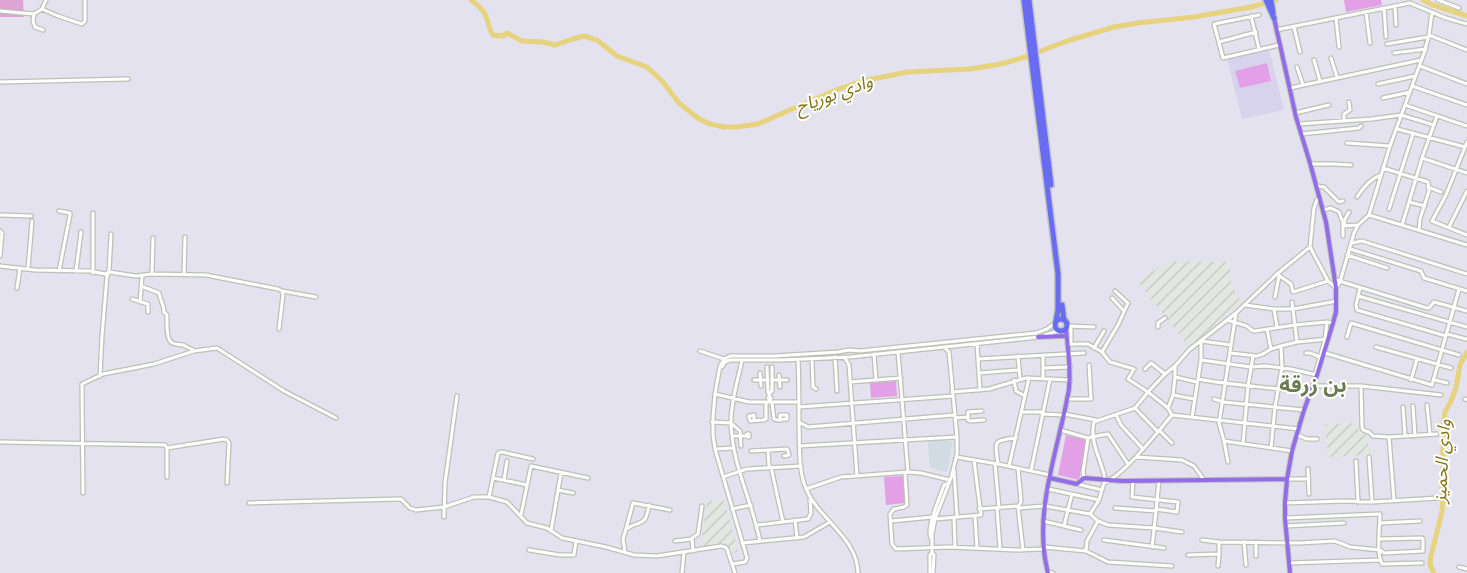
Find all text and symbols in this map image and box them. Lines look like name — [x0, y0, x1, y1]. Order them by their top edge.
water label: وادي بورياح — [791, 70, 877, 121]
district label: بن زرقة — [1279, 372, 1347, 397]
water label: وادي الحميز — [1429, 419, 1458, 506]

